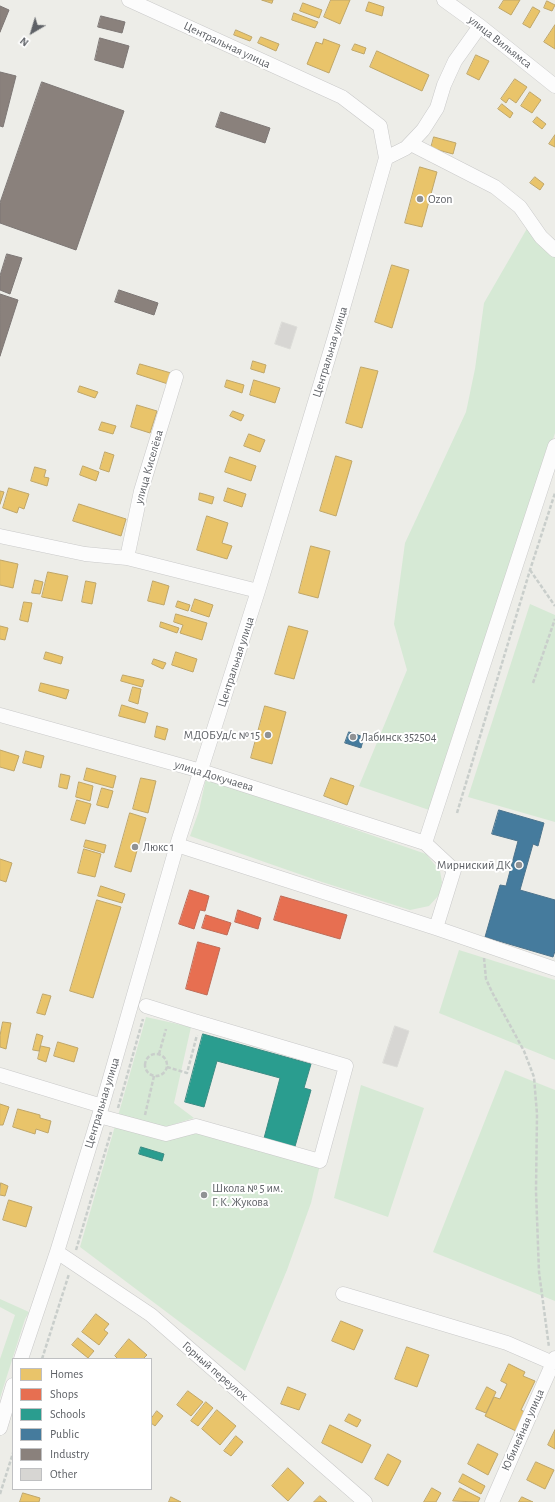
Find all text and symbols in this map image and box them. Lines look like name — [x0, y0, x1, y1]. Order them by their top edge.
north arrow — [12, 12, 52, 52]
street label: улица Вильямса — [465, 13, 535, 71]
street label: Центральная улица — [181, 19, 273, 71]
text: N — [18, 35, 31, 49]
place label: Ozon — [428, 192, 452, 206]
marker: Ozon — [415, 194, 425, 204]
street label: Центральная улица — [309, 305, 351, 399]
street label: улица Киселёва — [132, 428, 166, 506]
street label: Центральная улица — [215, 615, 257, 709]
place label: МДОБУд/с № 15 — [184, 728, 260, 742]
marker: МДОБУд/с № 15 — [263, 730, 273, 740]
place label: Лабинск 352504 — [361, 730, 437, 744]
marker: Лабинск 352504 — [348, 732, 358, 742]
street label: улица Докучаева — [173, 757, 255, 795]
place label: Люкс 1 — [143, 840, 174, 854]
marker: Люкс 1 — [130, 842, 140, 852]
place label: Мирниский ДК — [437, 858, 511, 872]
marker: Мирниский ДК — [514, 860, 524, 870]
street label: Центральная улица — [81, 1056, 123, 1150]
place label: Школа № 5 им. Г. К. Жукова — [212, 1181, 283, 1209]
marker: Школа № 5 им. Г. К. Жукова — [199, 1190, 209, 1200]
street label: Горный переулок — [179, 1338, 251, 1404]
legend — [12, 1358, 152, 1490]
text: Homes — [50, 1368, 83, 1380]
street label: Юбилейная улица — [499, 1387, 547, 1473]
text: Shops — [50, 1388, 78, 1400]
text: Schools — [50, 1408, 85, 1420]
text: Public — [50, 1428, 79, 1440]
text: Industry — [50, 1448, 89, 1460]
text: Other — [50, 1468, 77, 1480]

